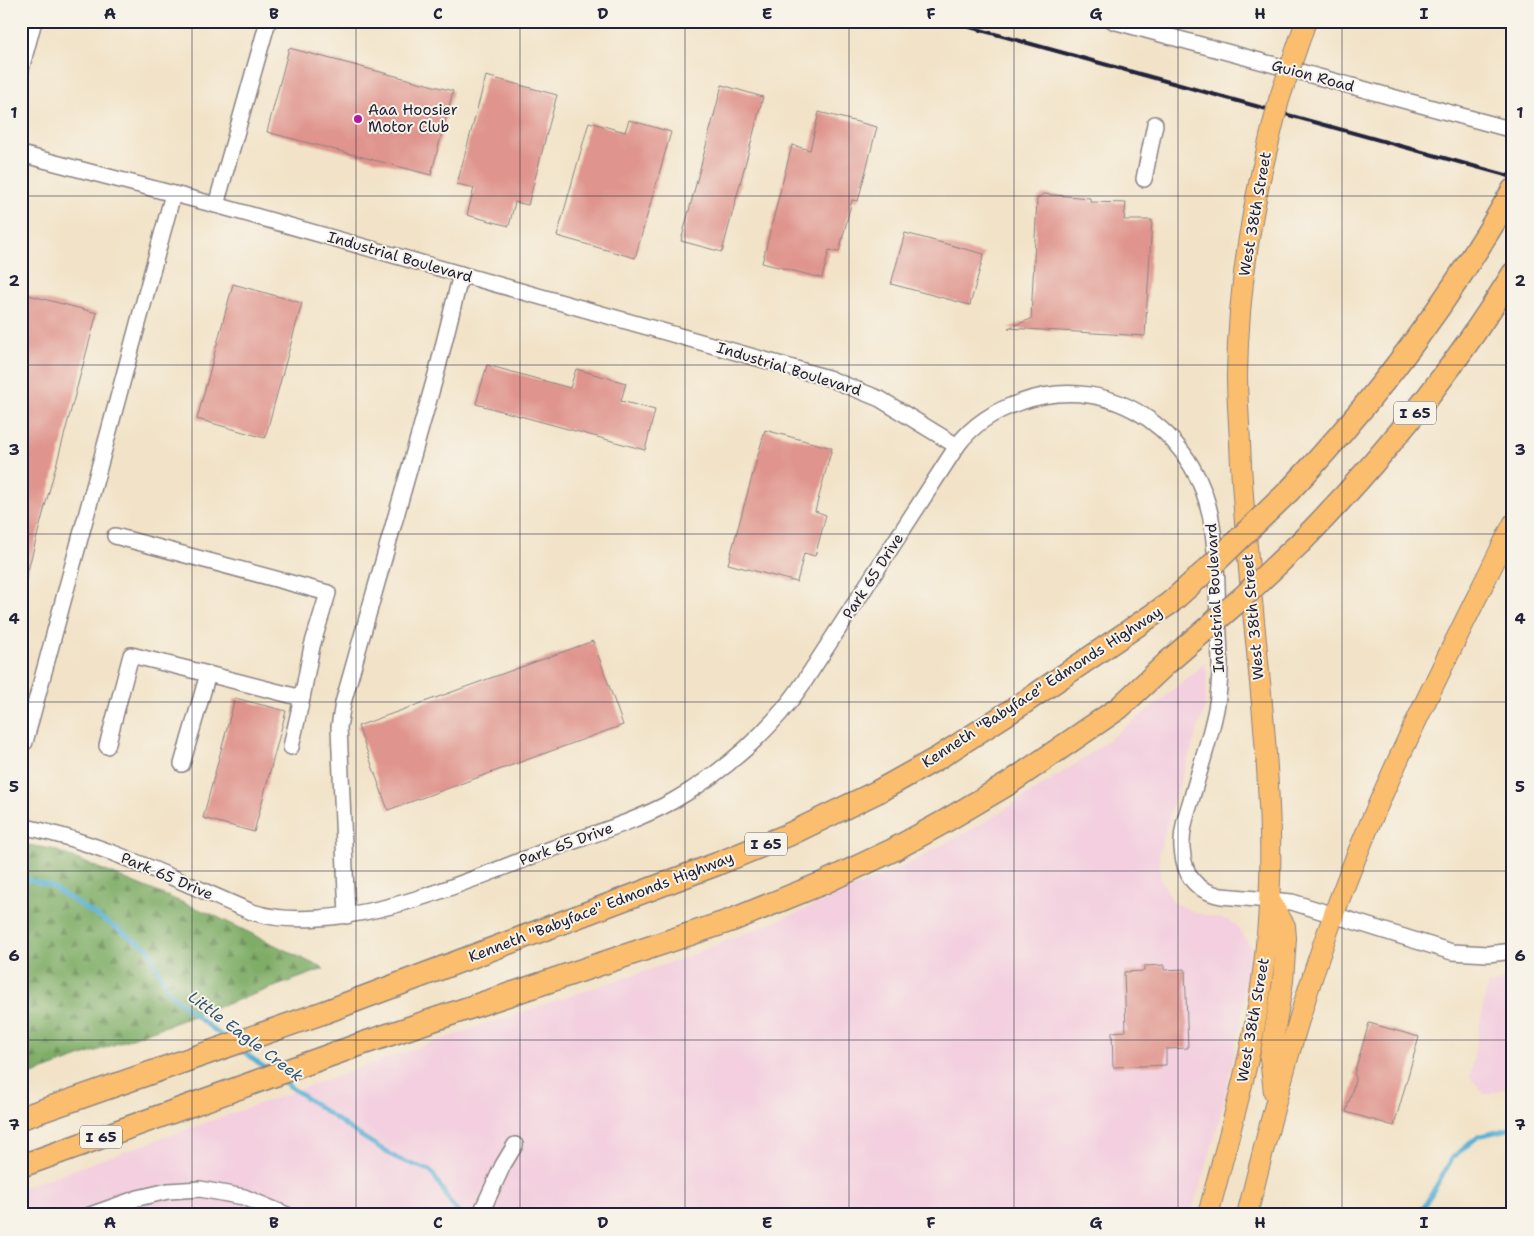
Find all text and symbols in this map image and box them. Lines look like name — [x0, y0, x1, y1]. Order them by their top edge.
text: A — [104, 3, 116, 24]
text: B — [269, 3, 279, 24]
text: C — [433, 3, 443, 24]
text: D — [597, 3, 609, 24]
text: E — [762, 3, 772, 24]
text: F — [926, 3, 936, 24]
text: G — [1090, 3, 1103, 24]
text: H — [1254, 3, 1266, 24]
text: I — [1420, 3, 1429, 24]
street label: Guion Road — [1269, 55, 1357, 97]
place label: Aaa Hoosier Motor Club — [368, 100, 458, 137]
text: 1 — [10, 102, 18, 123]
text: 1 — [1516, 102, 1524, 123]
marker: Aaa Hoosier Motor Club — [352, 113, 364, 125]
street label: West 38th Street — [1234, 150, 1276, 278]
street label: Industrial Boulevard — [325, 227, 475, 287]
text: 2 — [8, 270, 20, 291]
text: 2 — [1514, 270, 1526, 291]
street label: Industrial Boulevard — [714, 338, 864, 401]
road number: I 65 — [1394, 402, 1436, 424]
text: 3 — [8, 439, 20, 460]
text: 3 — [1514, 439, 1526, 460]
street label: Industrial Boulevard — [1201, 522, 1229, 673]
street label: Park 65 Drive — [838, 529, 908, 623]
street label: West 38th Street — [1238, 553, 1268, 681]
street label: Kenneth "Babyface" Edmonds Highway — [918, 602, 1166, 772]
text: 4 — [8, 608, 20, 629]
text: 4 — [1514, 608, 1526, 629]
text: 5 — [9, 776, 19, 797]
text: 5 — [1515, 776, 1525, 797]
street label: Park 65 Drive — [516, 818, 616, 870]
road number: I 65 — [745, 832, 787, 856]
street label: Kenneth "Babyface" Edmonds Highway — [466, 847, 736, 967]
street label: Park 65 Drive — [118, 848, 216, 904]
text: 6 — [8, 945, 20, 966]
text: 6 — [1514, 945, 1526, 966]
street label: West 38th Street — [1232, 956, 1274, 1084]
water label: Little Eagle Creek — [184, 986, 307, 1086]
text: 7 — [8, 1114, 20, 1135]
text: 7 — [1514, 1114, 1526, 1135]
road number: I 65 — [80, 1126, 122, 1148]
text: A — [104, 1212, 116, 1233]
text: B — [269, 1212, 279, 1233]
text: C — [433, 1212, 443, 1233]
text: D — [597, 1212, 609, 1233]
text: E — [762, 1212, 772, 1233]
text: F — [926, 1212, 936, 1233]
text: G — [1090, 1212, 1103, 1233]
text: H — [1254, 1212, 1266, 1233]
text: I — [1420, 1212, 1429, 1233]

